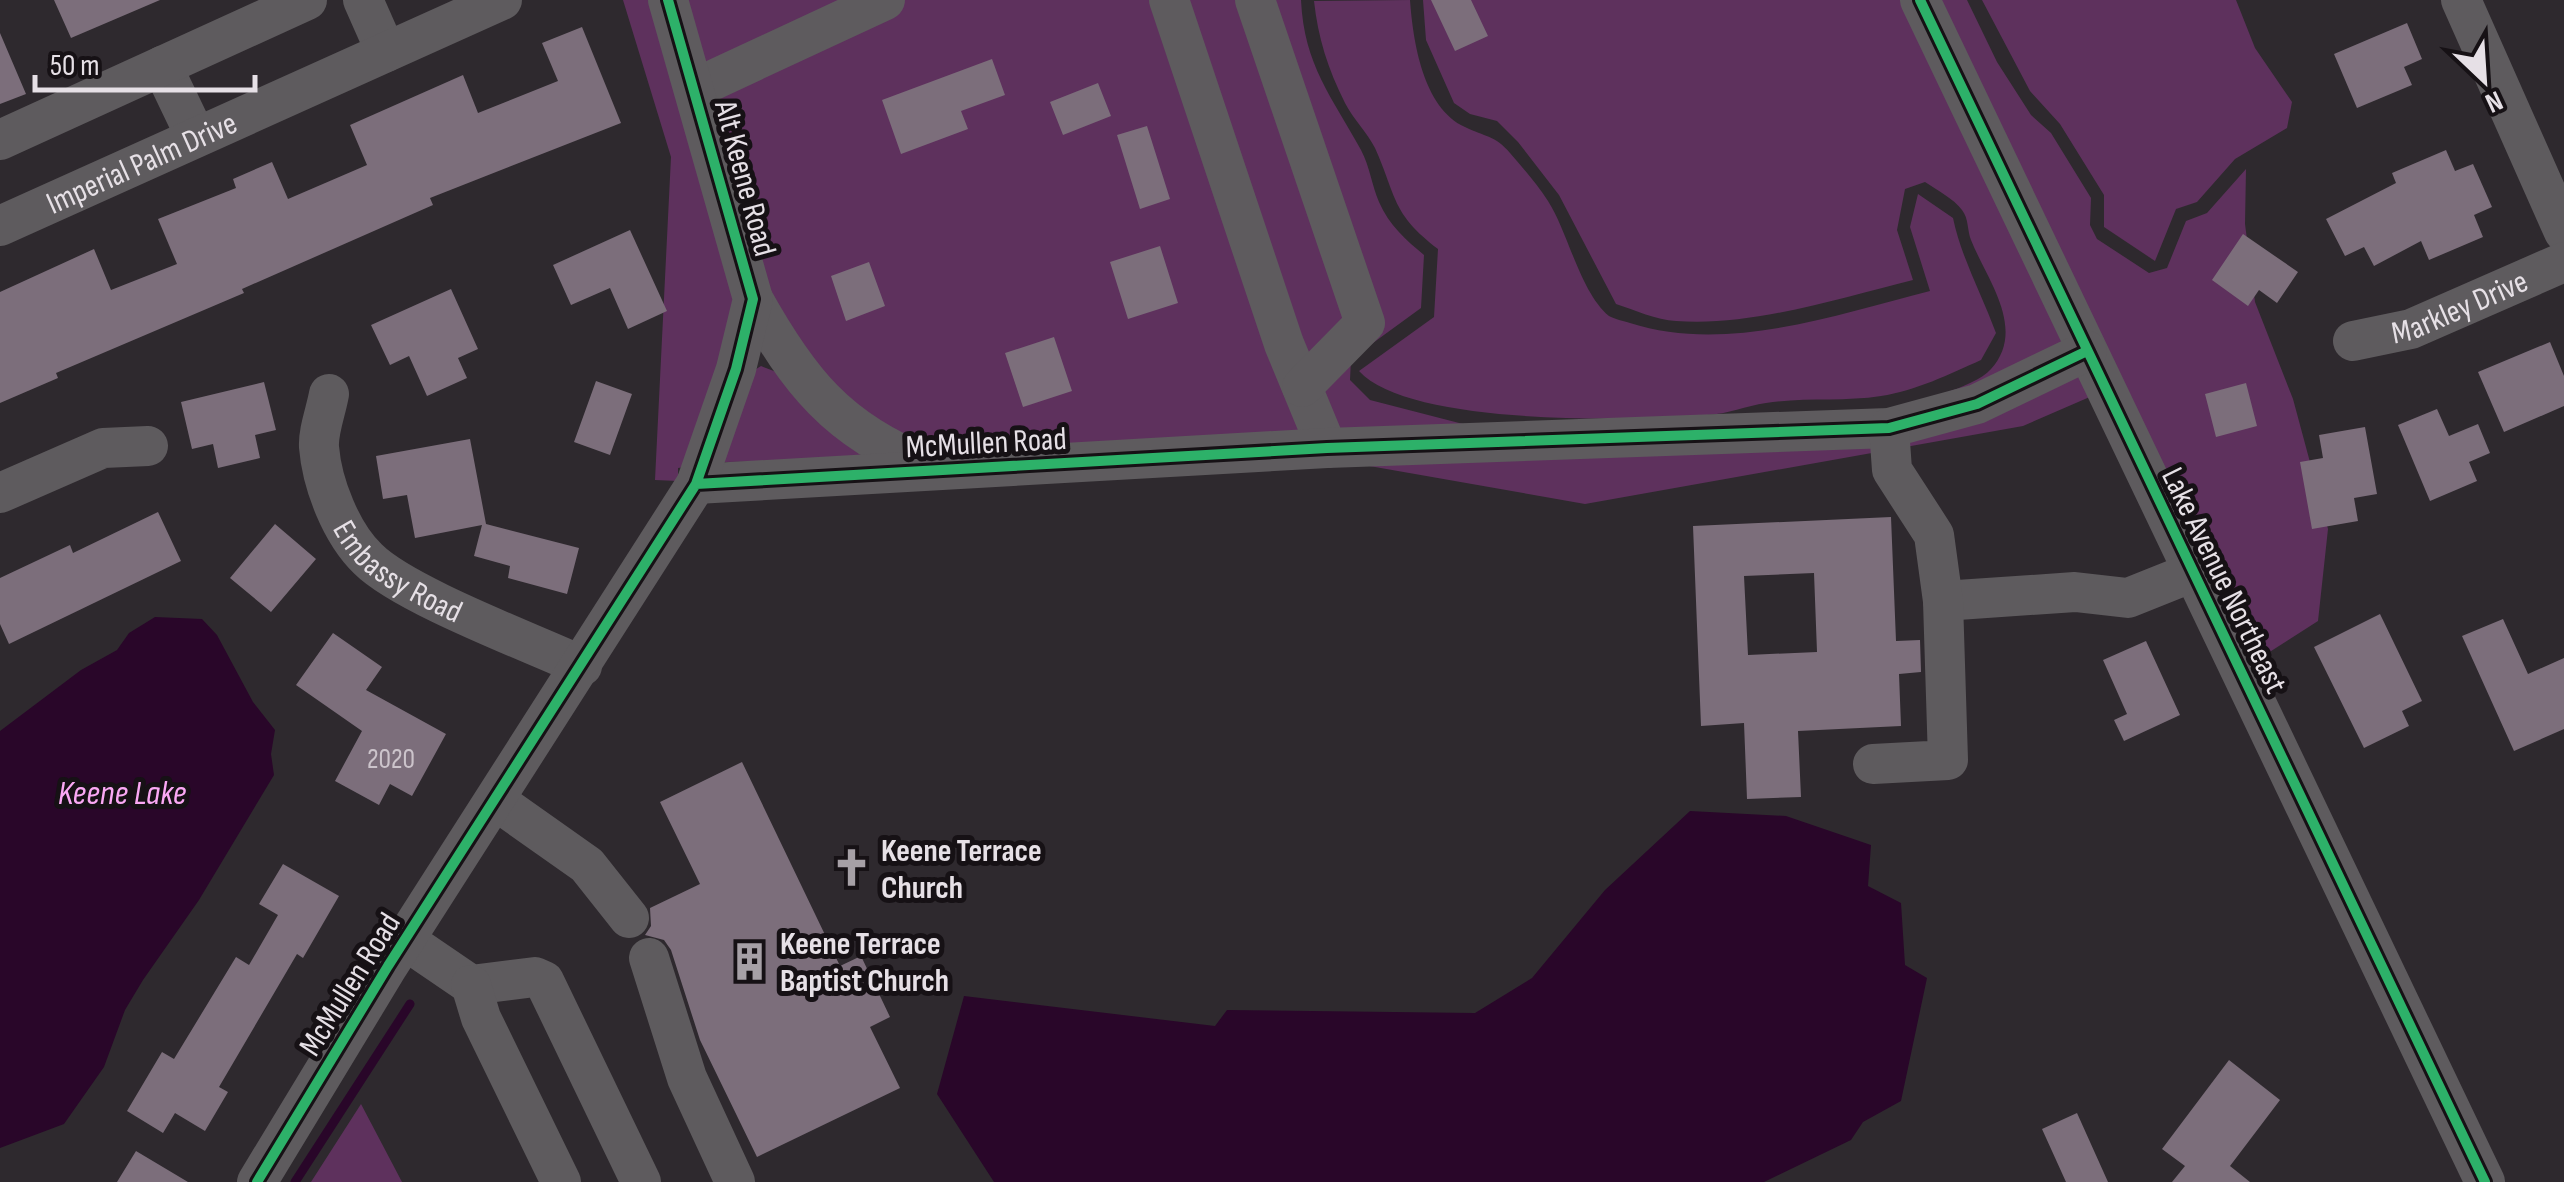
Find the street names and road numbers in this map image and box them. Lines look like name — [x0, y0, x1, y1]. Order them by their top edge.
street label: Alt Keene Road — [705, 95, 784, 260]
street label: Imperial Palm Drive — [41, 104, 243, 224]
street label: Markley Drive — [2388, 262, 2534, 354]
street label: McMullen Road — [905, 420, 1068, 467]
street label: Lake Avenue Northeast — [2152, 461, 2295, 700]
street label: Embassy Road — [324, 514, 468, 632]
street label: McMullen Road — [291, 906, 409, 1063]

